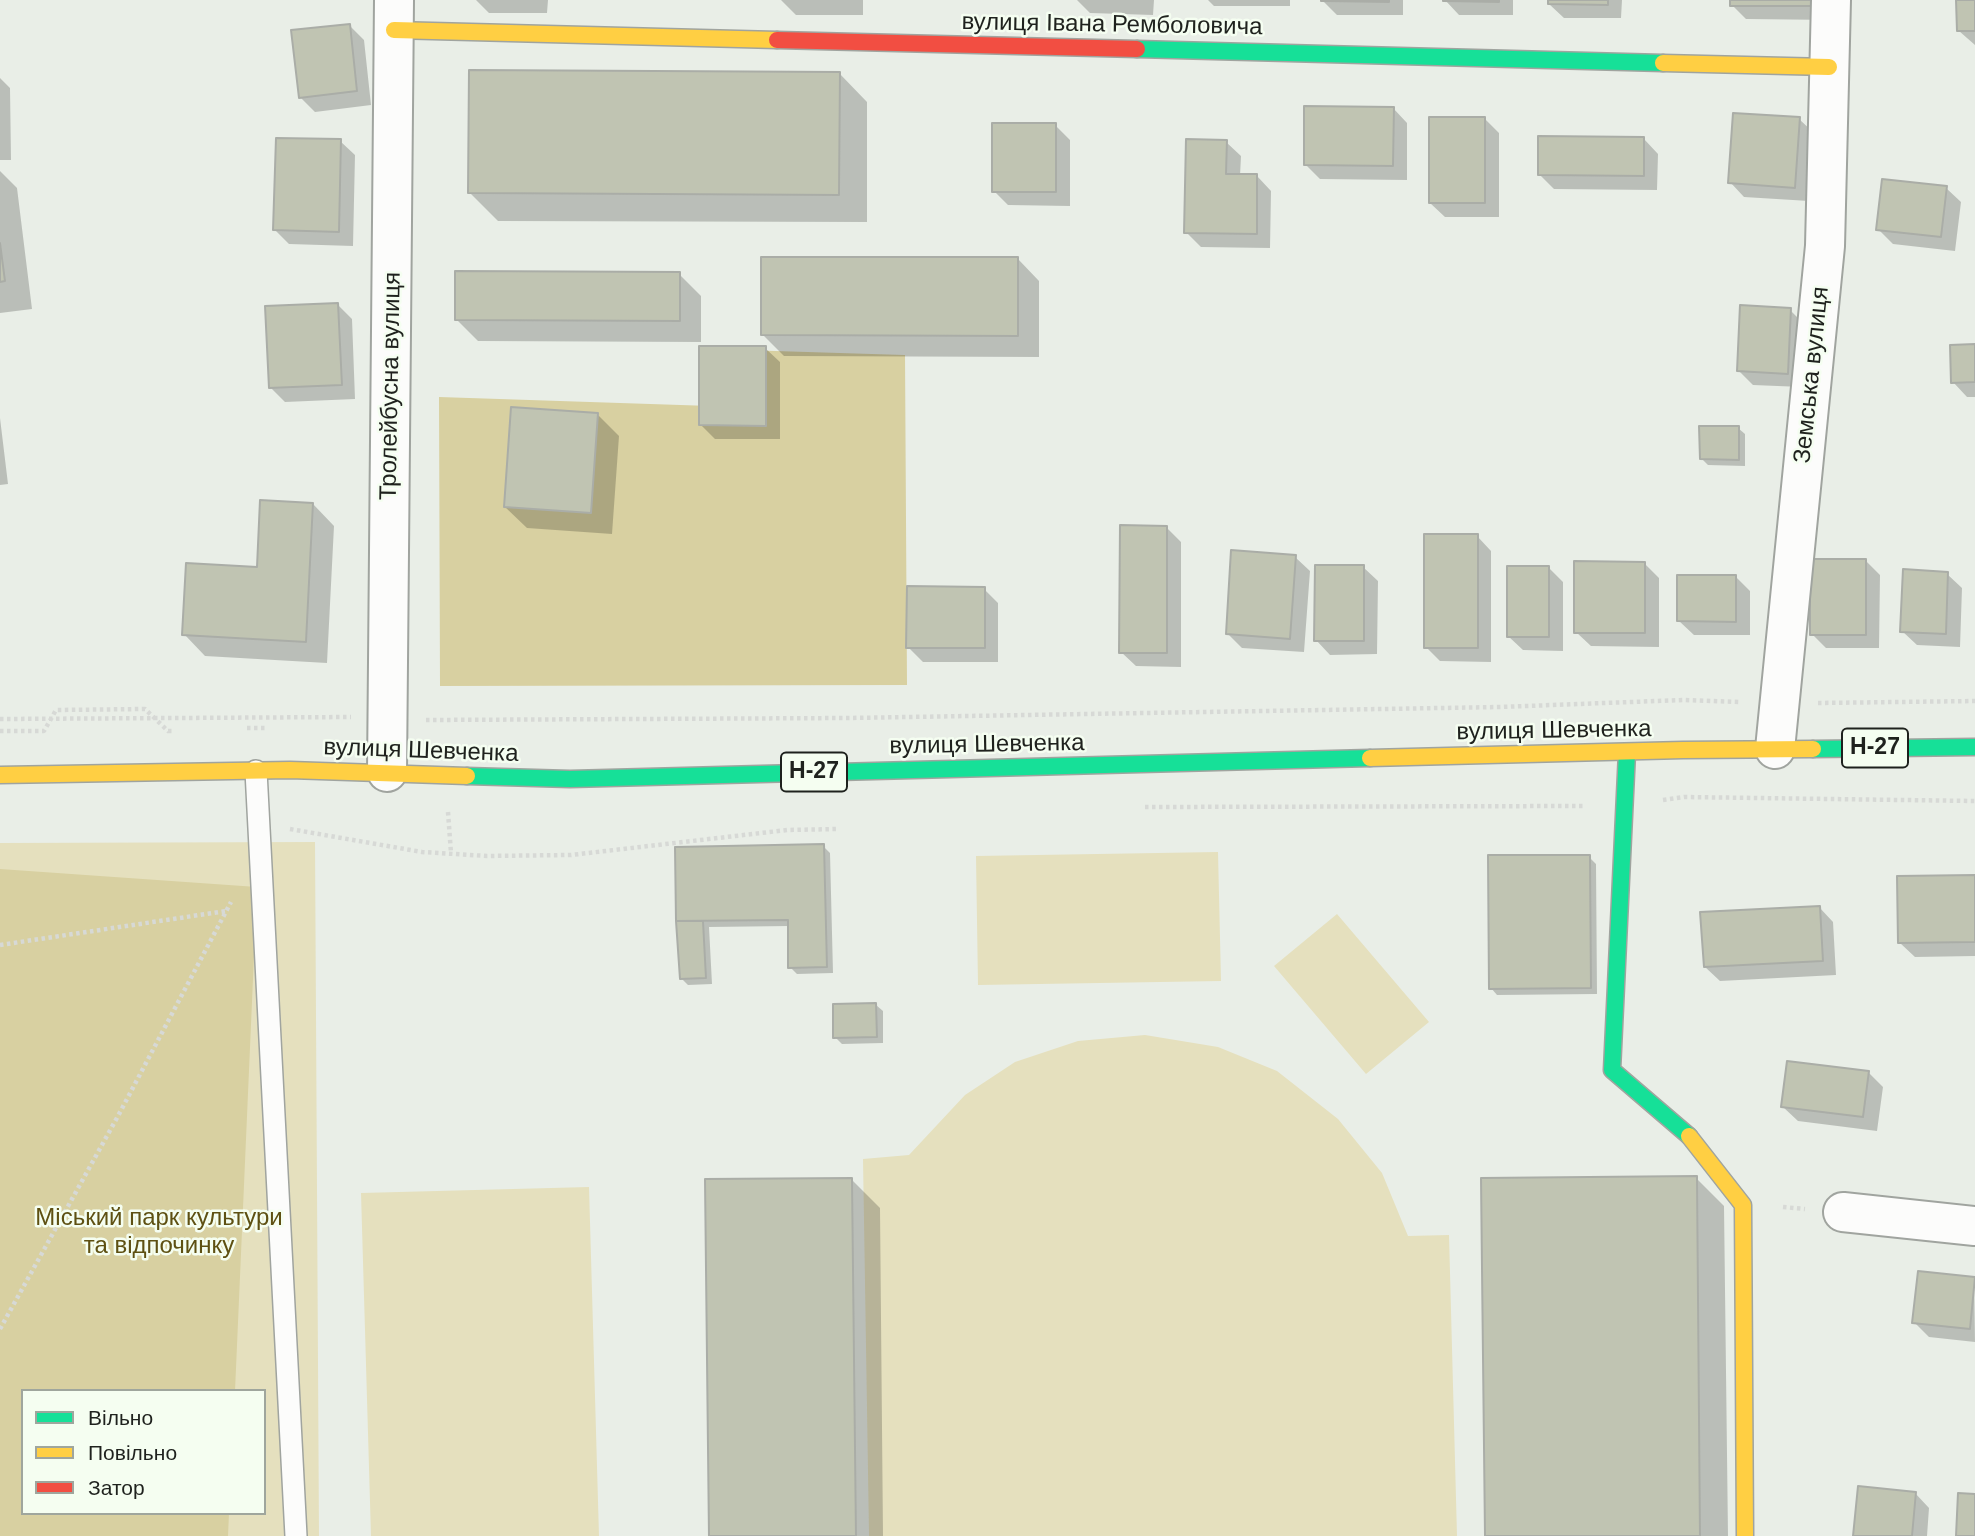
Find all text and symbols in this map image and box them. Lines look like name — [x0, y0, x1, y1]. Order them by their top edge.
street label: вулиця Івана Ремболовича — [961, 8, 1263, 42]
street label: Тролейбусна вулиця — [375, 272, 407, 500]
street label: Земська вулиця — [1788, 285, 1836, 465]
street label: вулиця Шевченка — [1456, 715, 1652, 747]
road number: Н-27 — [1842, 728, 1908, 768]
street label: вулиця Шевченка — [889, 729, 1085, 761]
street label: вулиця Шевченка — [323, 733, 519, 769]
road number: Н-27 — [781, 752, 847, 792]
park label: Міський парк культури та відпочинку — [35, 1204, 283, 1260]
legend — [21, 1389, 266, 1515]
text: Вільно — [88, 1406, 153, 1429]
text: Повільно — [88, 1441, 177, 1464]
text: Затор — [88, 1476, 145, 1499]

